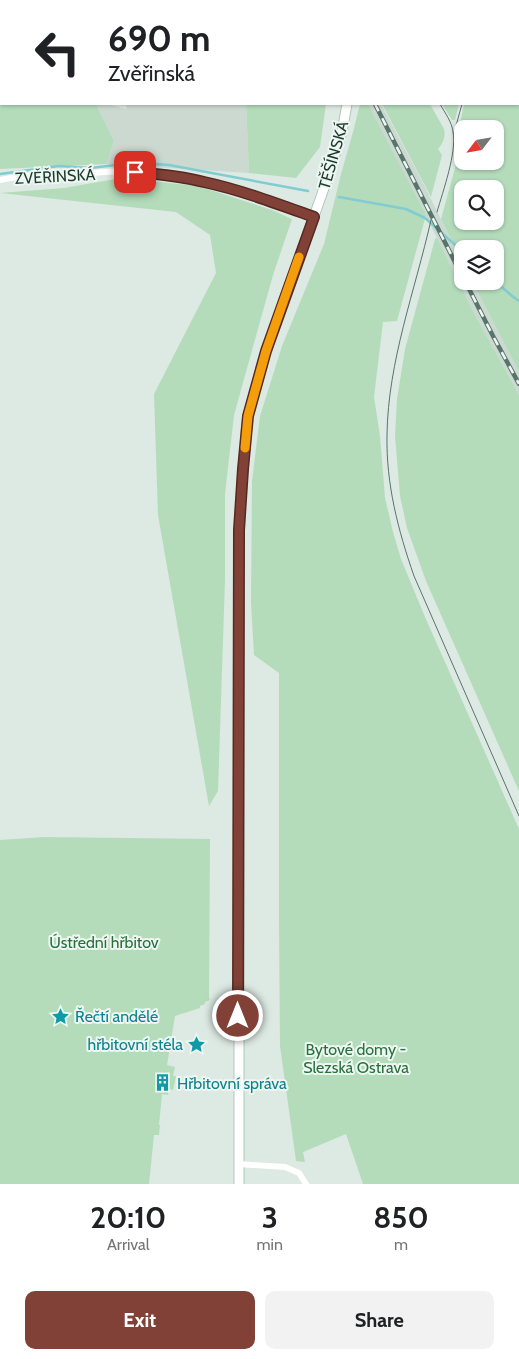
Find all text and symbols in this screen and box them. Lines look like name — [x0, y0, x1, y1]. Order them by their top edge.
text: 690 m — [108, 17, 210, 60]
icon: left — [25, 20, 90, 85]
text: Zvěřinská — [108, 60, 195, 87]
street label: TĚŠÍNSKÁ — [315, 119, 352, 192]
north arrow — [454, 120, 504, 170]
map controls — [454, 120, 504, 290]
pin — [114, 151, 156, 193]
icon: arrive — [121, 158, 149, 186]
street label: ZVĚŘINSKÁ — [14, 165, 96, 188]
button: search — [454, 180, 504, 230]
button: layers — [454, 240, 504, 290]
park label: Ústřední hřbitov — [49, 933, 159, 952]
position arrow — [211, 989, 263, 1041]
place icon: Řečtí andělé — [51, 1006, 71, 1026]
place label: Řečtí andělé — [75, 1007, 158, 1026]
place icon: hřbitovní stéla — [187, 1034, 207, 1054]
place label: hřbitovní stéla — [88, 1035, 183, 1054]
park label: Bytové domy - Slezská Ostrava — [303, 1040, 409, 1077]
building icon: Hřbitovní správa — [153, 1073, 173, 1093]
place label: Hřbitovní správa — [177, 1074, 287, 1093]
text: 20:10 — [90, 1199, 166, 1236]
text: 3 — [262, 1199, 278, 1236]
text: 850 — [373, 1199, 429, 1236]
text: Arrival — [107, 1235, 150, 1254]
text: min — [257, 1235, 283, 1254]
text: m — [394, 1235, 408, 1254]
button: Exit — [25, 1291, 255, 1349]
button: Share — [265, 1291, 494, 1349]

